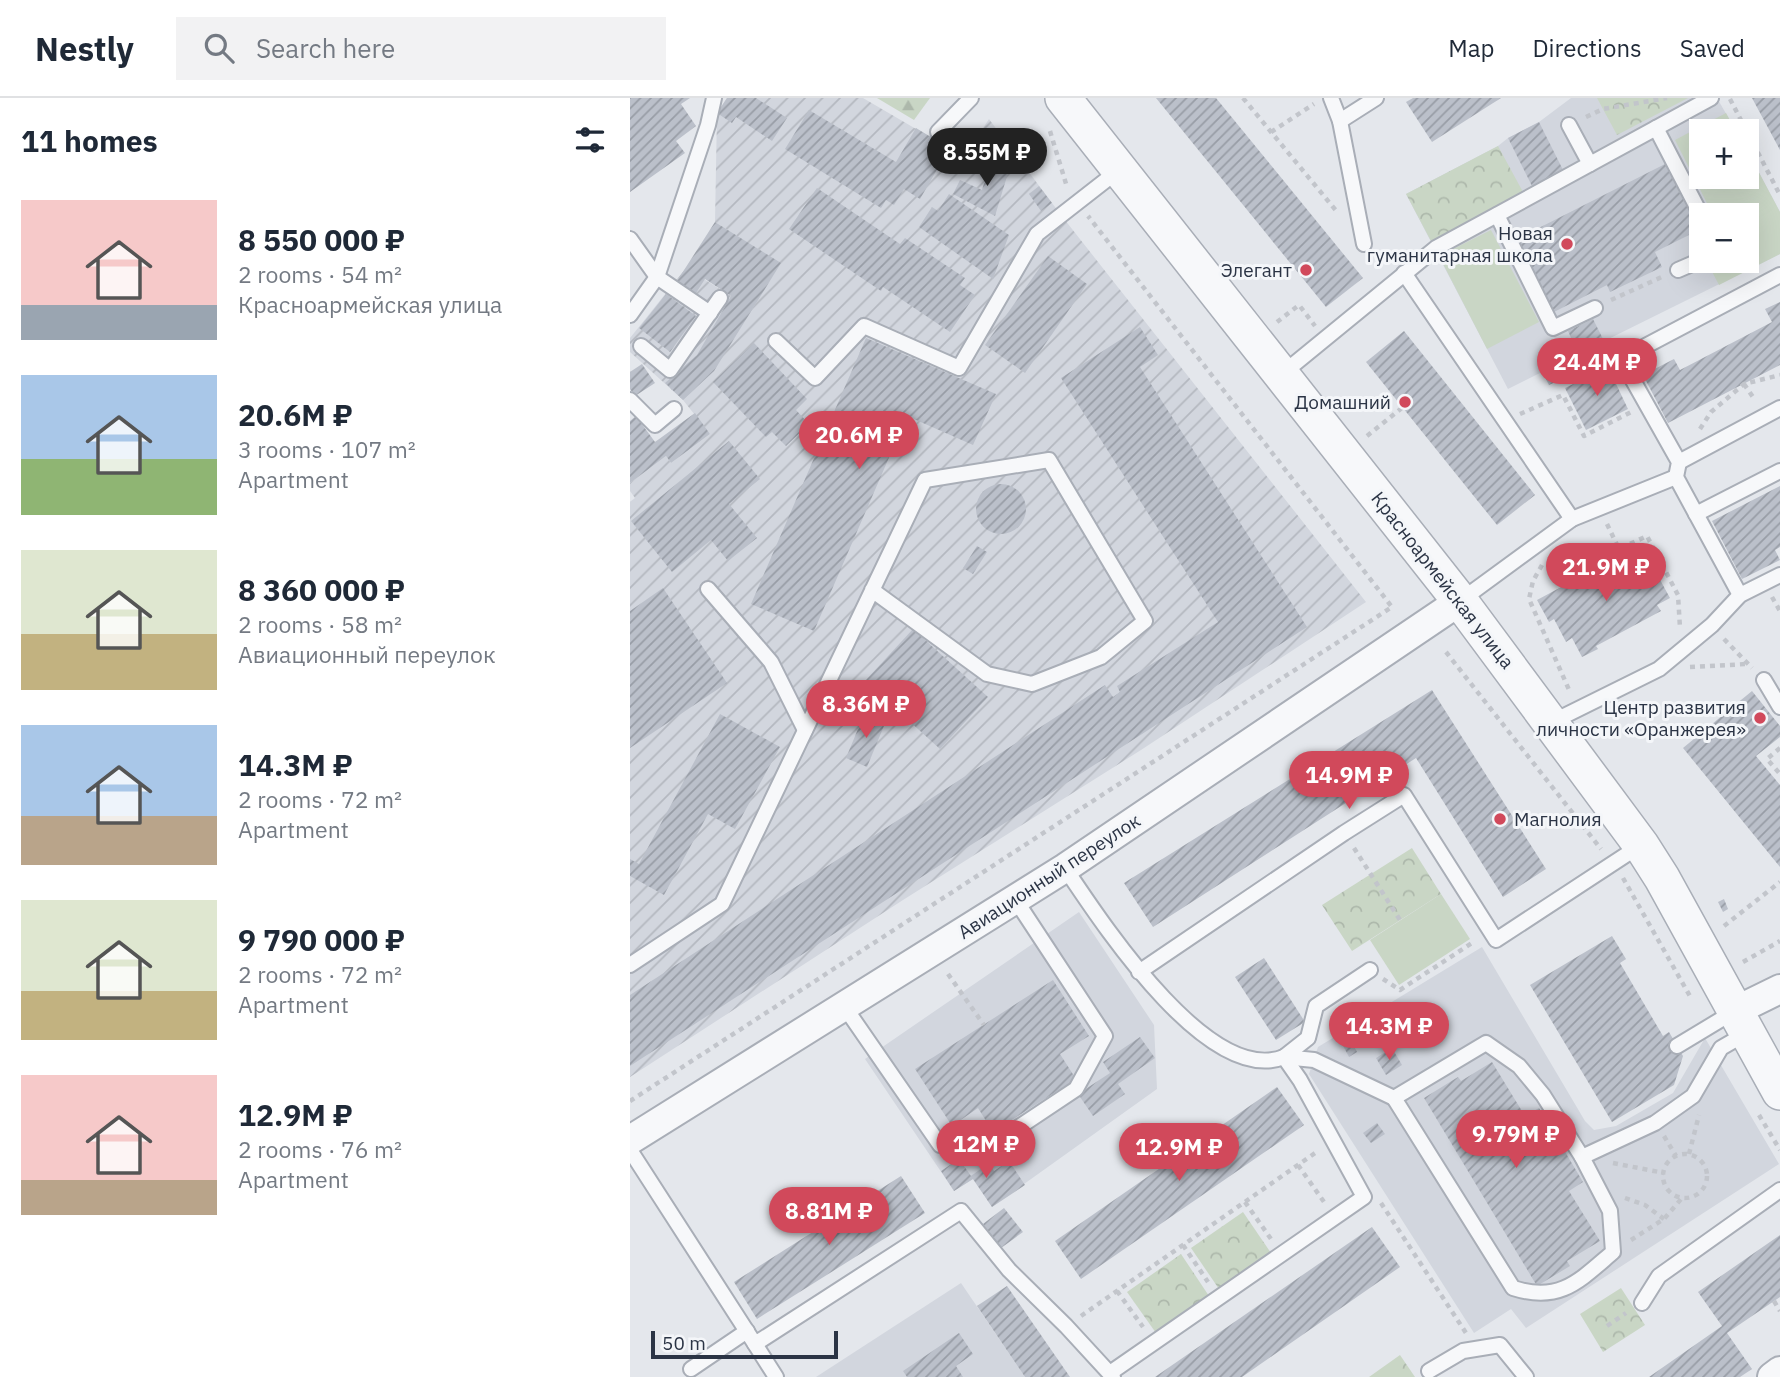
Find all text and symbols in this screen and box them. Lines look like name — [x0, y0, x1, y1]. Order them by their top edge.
search box — [176, 17, 666, 80]
text: Nestly — [35, 27, 134, 70]
icon: search — [200, 29, 238, 67]
text: Search here — [256, 31, 395, 65]
text: Map — [1448, 32, 1494, 64]
text: Directions — [1532, 32, 1642, 64]
text: Saved — [1680, 32, 1745, 64]
map controls — [1689, 119, 1759, 273]
button: + — [1689, 119, 1759, 189]
text: 11 homes — [21, 121, 158, 160]
icon: filters — [571, 121, 609, 159]
pin: 8.55M ₽ — [922, 129, 1052, 188]
text: 8.55M ₽ — [943, 136, 1031, 166]
button: − — [1689, 203, 1759, 273]
text: 8 550 000 ₽ — [238, 220, 405, 259]
place label: Новая гуманитарная школа — [1367, 221, 1553, 267]
icon: home — [77, 228, 161, 312]
marker: Новая гуманитарная школа — [1559, 236, 1575, 252]
place label: Элегант — [1221, 258, 1292, 282]
text: 2 rooms · 54 m² — [238, 259, 402, 289]
marker: Элегант — [1298, 262, 1314, 278]
text: Красноармейская улица — [238, 289, 502, 319]
pin: 24.4M ₽ — [1532, 338, 1662, 398]
text: 24.4M ₽ — [1553, 346, 1641, 376]
place label: Домашний — [1295, 390, 1391, 414]
marker: Домашний — [1397, 394, 1413, 410]
text: 20.6M ₽ — [238, 395, 353, 434]
icon: home — [77, 403, 161, 487]
pin: 20.6M ₽ — [794, 412, 924, 471]
text: 20.6M ₽ — [815, 419, 903, 449]
text: 3 rooms · 107 m² — [238, 434, 416, 464]
text: Apartment — [238, 464, 349, 494]
street label: Красноармейская улица — [1366, 487, 1520, 673]
pin: 21.9M ₽ — [1541, 544, 1671, 603]
text: 21.9M ₽ — [1562, 551, 1650, 581]
text: 8 360 000 ₽ — [238, 570, 405, 609]
icon: home — [77, 578, 161, 662]
text: 2 rooms · 58 m² — [238, 609, 402, 639]
text: Авиационный переулок — [238, 639, 496, 669]
pin: 8.36M ₽ — [801, 680, 931, 740]
text: 8.36M ₽ — [822, 688, 910, 718]
place label: Центр развития личности «Оранжерея» — [1536, 695, 1746, 741]
marker: Центр развития личности «Оранжерея» — [1752, 710, 1768, 726]
text: 14.3M ₽ — [238, 745, 353, 784]
pin: 14.9M ₽ — [1284, 752, 1414, 811]
icon: home — [77, 753, 161, 837]
text: 14.9M ₽ — [1305, 759, 1393, 789]
text: 2 rooms · 72 m² — [238, 784, 402, 814]
place label: Магнолия — [1514, 807, 1602, 831]
street label: Авиационный переулок — [953, 808, 1145, 944]
marker: Магнолия — [1492, 811, 1508, 827]
text: Apartment — [238, 814, 349, 844]
text: 9 790 000 ₽ — [238, 920, 405, 959]
icon: home — [77, 928, 161, 1012]
text: 2 rooms · 72 m² — [238, 959, 402, 989]
text: Apartment — [238, 989, 349, 1019]
pin: 14.3M ₽ — [1324, 1002, 1454, 1062]
text: 14.3M ₽ — [1345, 1010, 1433, 1040]
text: 12.9M ₽ — [238, 1095, 353, 1134]
icon: home — [77, 1103, 161, 1187]
pin: 9.79M ₽ — [1451, 1110, 1581, 1170]
text: 9.79M ₽ — [1472, 1118, 1560, 1148]
pin: 12M ₽ — [937, 1121, 1035, 1180]
pin: 12.9M ₽ — [1114, 1124, 1244, 1183]
text: 12M ₽ — [952, 1128, 1020, 1158]
text: 12.9M ₽ — [1135, 1131, 1223, 1161]
text: 2 rooms · 76 m² — [238, 1134, 402, 1164]
text: Apartment — [238, 1164, 349, 1194]
pin: 8.81M ₽ — [764, 1188, 894, 1247]
text: 8.81M ₽ — [785, 1195, 873, 1225]
scale bar — [651, 1328, 838, 1360]
text: 50 m — [662, 1331, 706, 1355]

